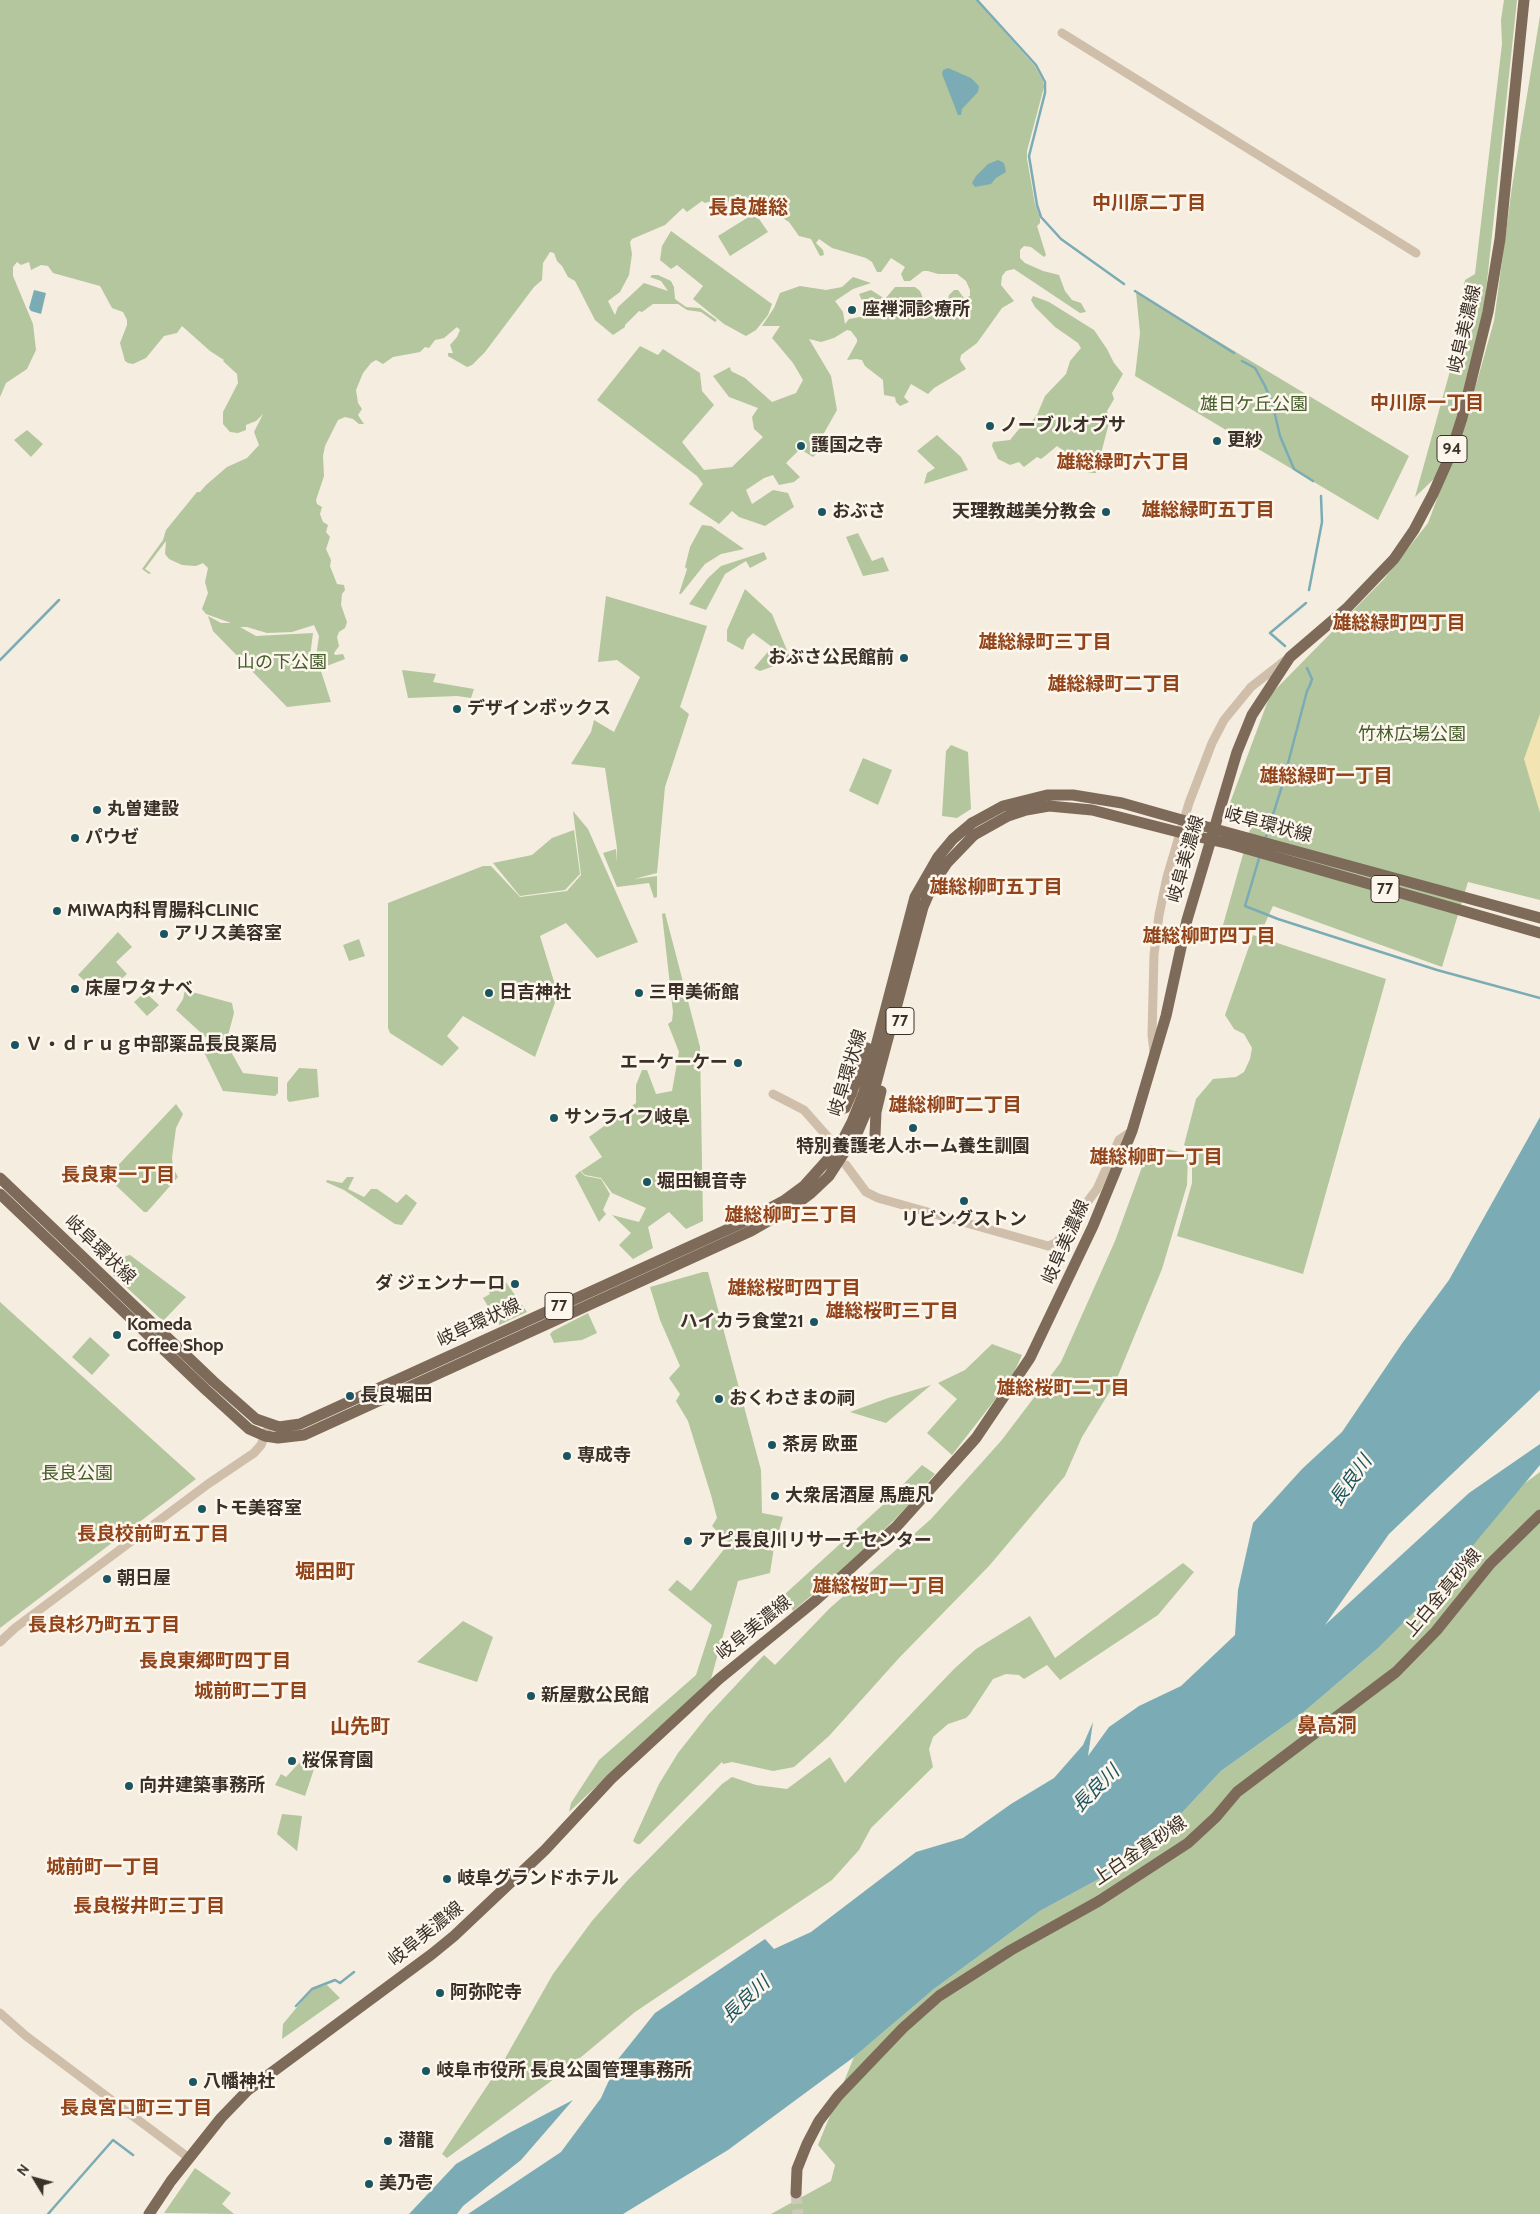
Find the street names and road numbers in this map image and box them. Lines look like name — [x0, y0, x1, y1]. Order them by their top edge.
street label: 岐阜美濃線 — [1444, 283, 1486, 375]
road number: 94 — [1437, 436, 1467, 462]
street label: 岐阜環状線 — [1222, 803, 1314, 847]
street label: 岐阜美濃線 — [1163, 813, 1209, 905]
road number: 77 — [1371, 876, 1399, 902]
road number: 77 — [886, 1008, 914, 1034]
street label: 岐阜環状線 — [825, 1027, 871, 1119]
street label: 岐阜美濃線 — [1038, 1196, 1094, 1288]
street label: 岐阜環状線 — [60, 1211, 140, 1289]
road number: 77 — [545, 1292, 573, 1320]
street label: 岐阜環状線 — [434, 1294, 524, 1352]
street label: 上白金真砂線 — [1400, 1545, 1486, 1641]
street label: 岐阜美濃線 — [712, 1591, 796, 1665]
street label: 上白金真砂線 — [1089, 1812, 1191, 1890]
street label: 岐阜美濃線 — [384, 1897, 468, 1971]

